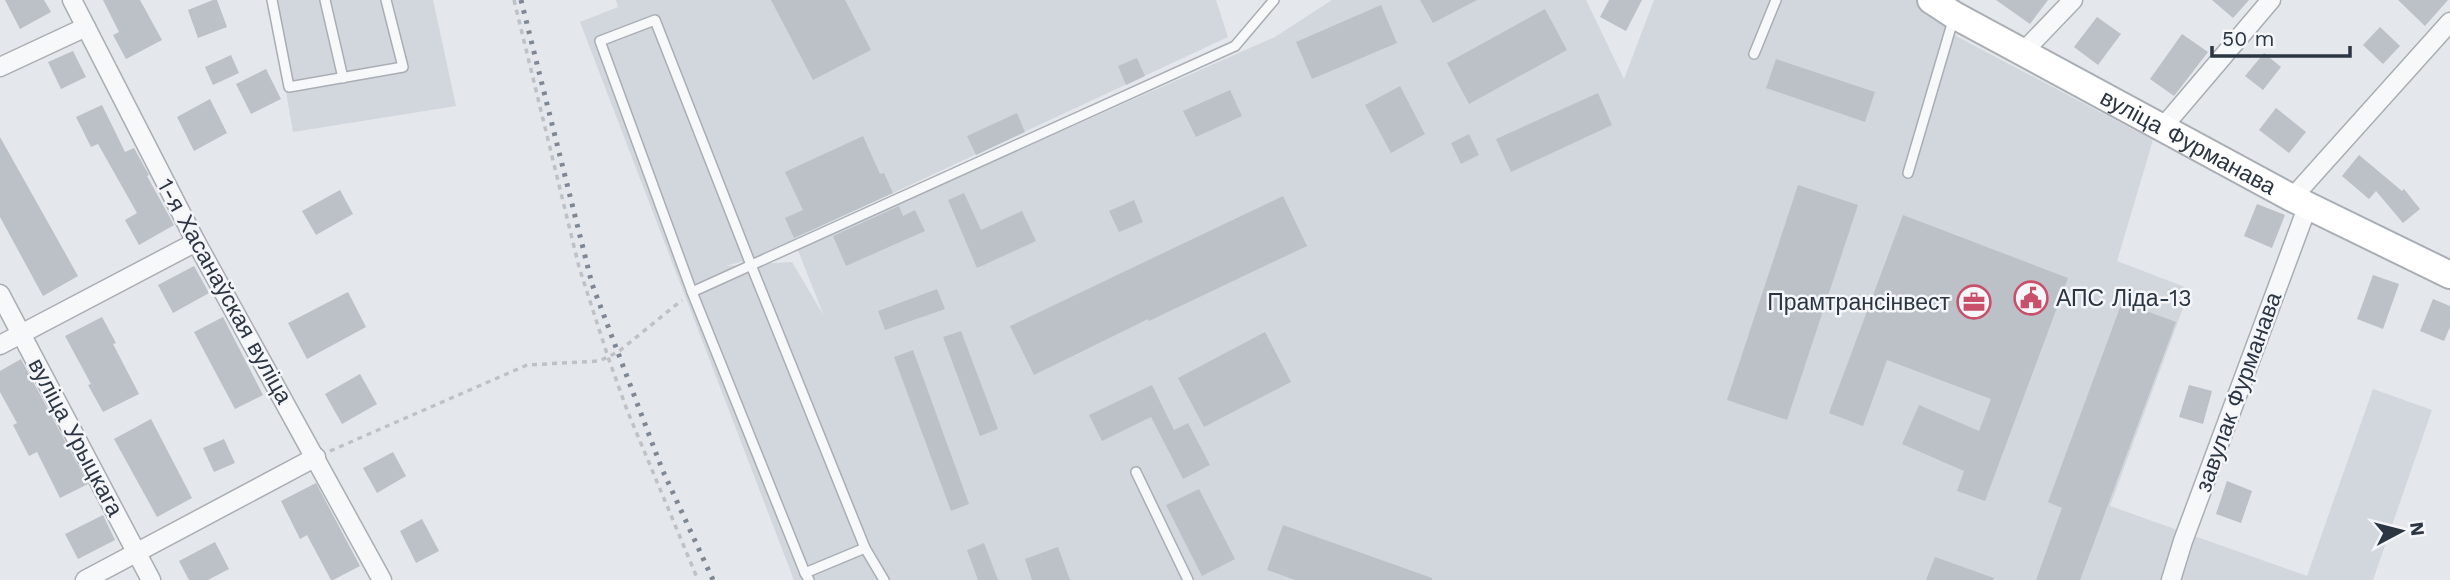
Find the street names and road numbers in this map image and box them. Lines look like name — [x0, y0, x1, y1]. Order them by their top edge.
street label: вуліца Фурманава — [2096, 84, 2281, 201]
street label: 1-я Хасанаўская вуліца — [151, 174, 298, 409]
street label: завулак Фурманава — [2190, 288, 2287, 496]
street label: вуліца Урыцкага — [23, 354, 129, 521]

